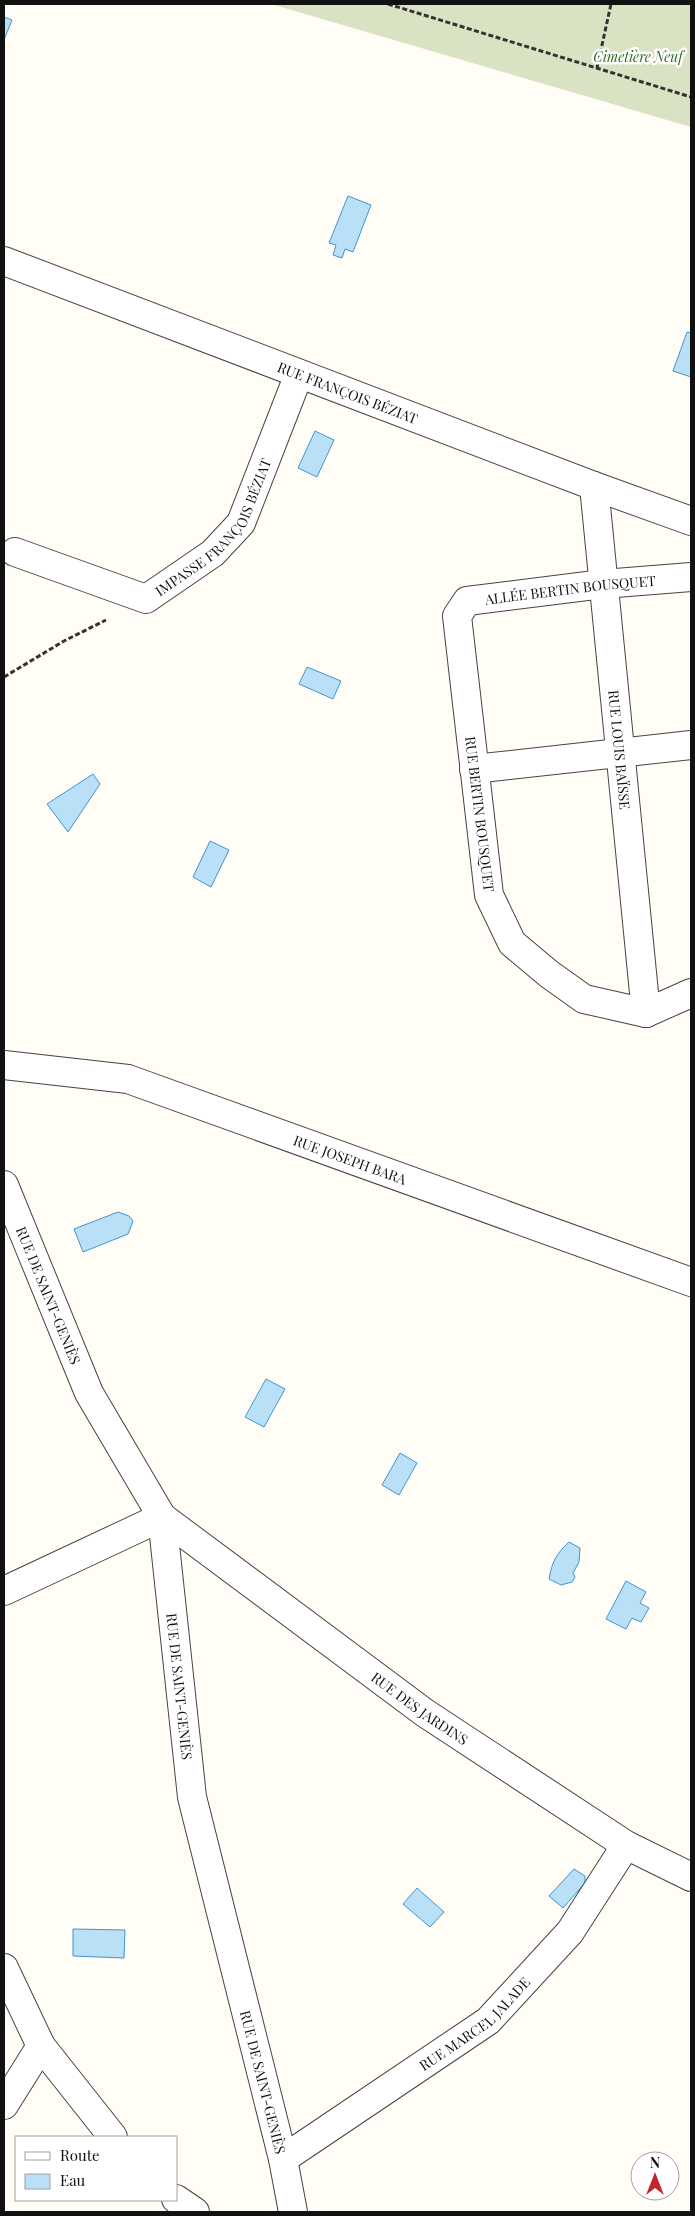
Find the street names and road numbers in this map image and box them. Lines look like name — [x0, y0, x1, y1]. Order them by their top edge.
street label: RUE FRANÇOIS BÉZIAT — [275, 357, 421, 428]
street label: IMPASSE FRANÇOIS BÉZIAT — [151, 455, 275, 600]
street label: ALLÉE BERTIN BOUSQUET — [483, 570, 657, 608]
street label: RUE LOUIS BAÏSSE — [605, 689, 635, 810]
street label: RUE BERTIN BOUSQUET — [461, 735, 499, 893]
street label: RUE JOSEPH BARA — [291, 1130, 410, 1188]
street label: RUE DE SAINT-GENIÈS — [12, 1223, 86, 1367]
street label: RUE DE SAINT-GENIÈS — [163, 1612, 197, 1761]
street label: RUE DES JARDINS — [368, 1667, 472, 1749]
street label: RUE MARCEL JALADE — [415, 1973, 534, 2074]
street label: RUE DE SAINT-GENIÈS — [236, 2008, 291, 2156]

